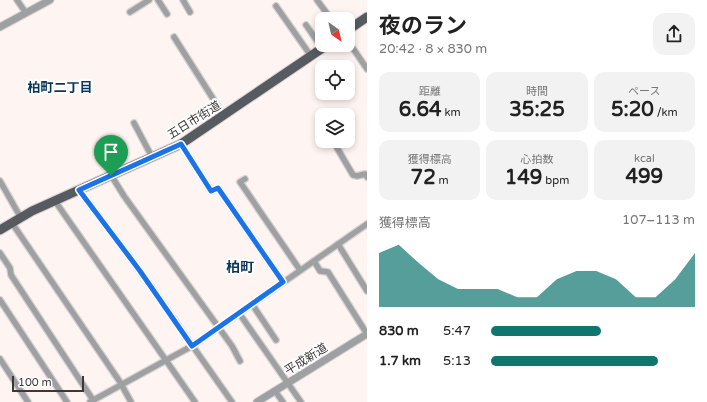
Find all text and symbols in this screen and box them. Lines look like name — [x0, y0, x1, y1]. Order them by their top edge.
north arrow — [315, 12, 355, 52]
map controls — [315, 12, 355, 148]
text: 夜のラン — [379, 13, 467, 39]
button: share — [653, 13, 695, 55]
text: 20:42 · 8 × 830 m — [379, 41, 487, 57]
button: locate — [315, 60, 355, 100]
district label: 柏町二丁目 — [27, 80, 93, 96]
text: 距離 — [419, 85, 441, 98]
text: 時間 — [526, 85, 548, 98]
text: ペース — [628, 85, 661, 98]
street label: 五日市街道 — [165, 98, 223, 142]
text: 6.64 — [399, 98, 442, 122]
text: 35:25 — [509, 98, 565, 122]
text: 5:20 — [611, 98, 654, 122]
text: km — [442, 106, 461, 119]
text: /km — [654, 106, 678, 119]
button: layers — [315, 108, 355, 148]
pin — [94, 135, 128, 176]
icon: arrive — [100, 141, 122, 163]
text: kcal — [634, 152, 655, 165]
text: 獲得標高 — [408, 153, 452, 166]
text: 心拍数 — [520, 153, 553, 166]
text: 499 — [625, 165, 663, 189]
text: 72 — [411, 166, 436, 190]
text: 149 — [505, 166, 542, 190]
text: m — [436, 174, 449, 187]
text: bpm — [542, 174, 569, 187]
text: 107–113 m — [622, 212, 695, 228]
text: 獲得標高 — [379, 215, 431, 231]
district label: 柏町 — [226, 259, 254, 276]
text: 830 m — [379, 323, 419, 339]
text: 5:47 — [443, 323, 471, 339]
street label: 平成新道 — [282, 340, 330, 378]
text: 1.7 km — [379, 353, 421, 369]
text: 5:13 — [443, 353, 471, 369]
scale bar — [12, 374, 84, 393]
text: 100 m — [18, 376, 52, 389]

